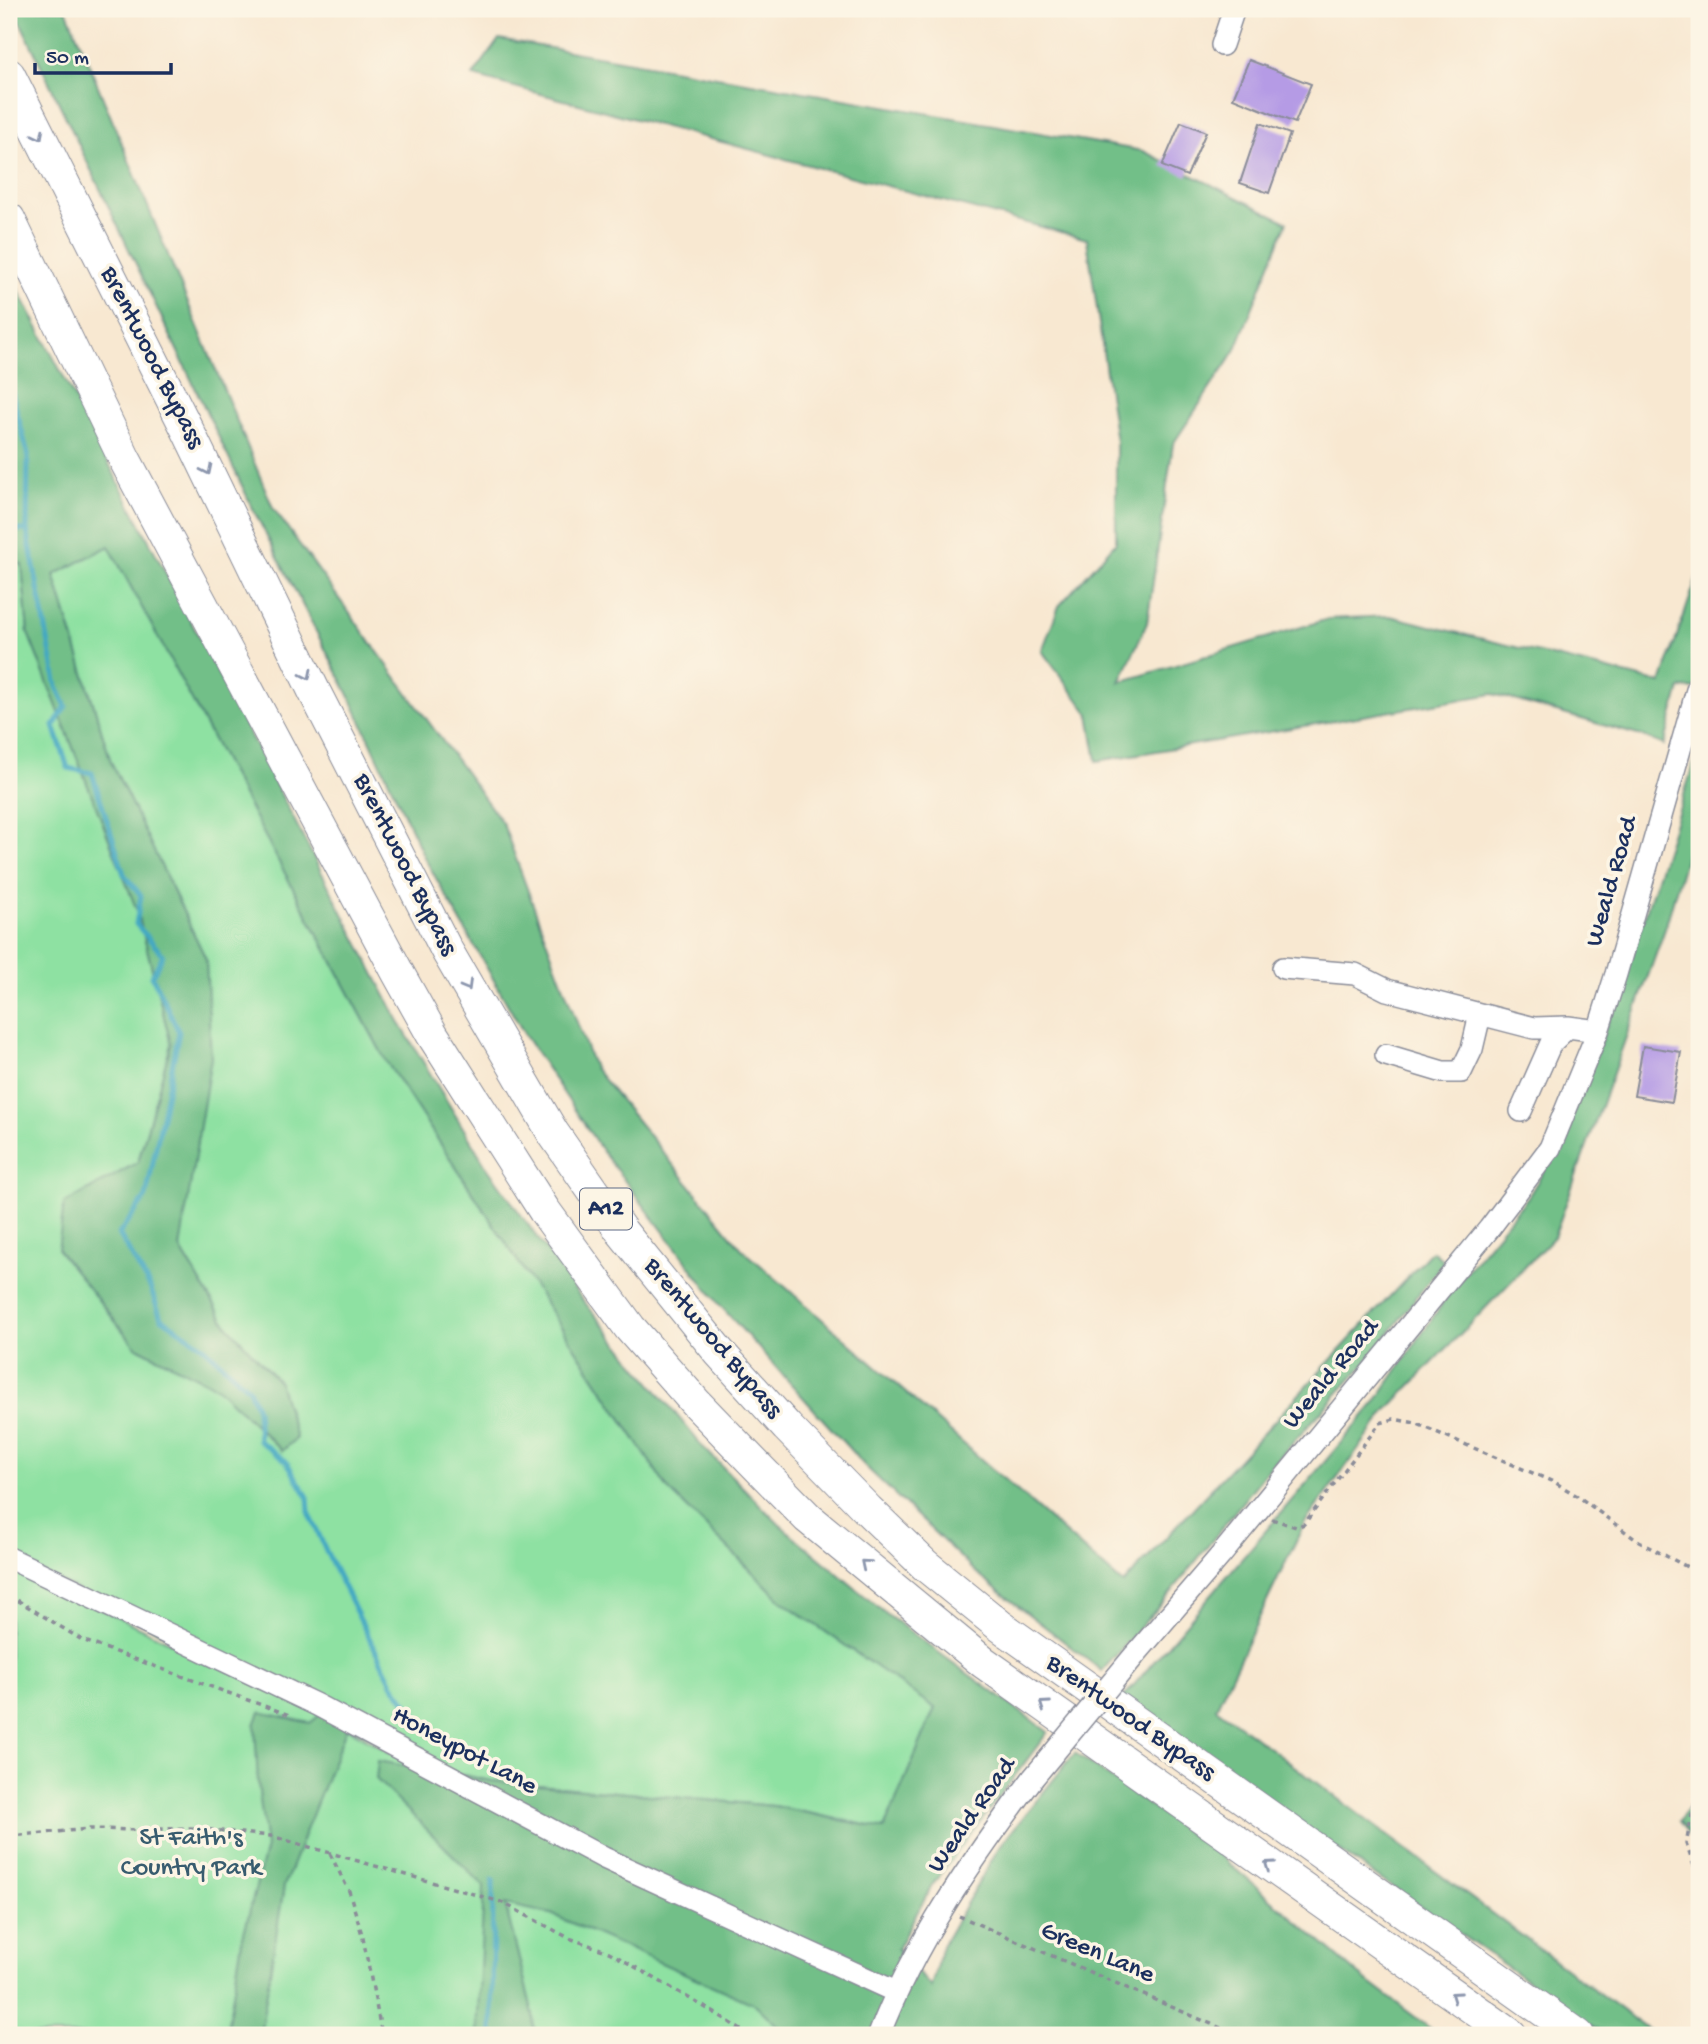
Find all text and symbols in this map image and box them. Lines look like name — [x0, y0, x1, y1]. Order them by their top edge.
scale bar — [35, 32, 172, 76]
text: 50 m — [46, 47, 89, 72]
one-way arrow — [31, 128, 45, 141]
street label: Brentwood Bypass — [91, 261, 211, 455]
one-way arrow — [199, 463, 213, 475]
one-way arrow — [298, 668, 312, 680]
street label: Brentwood Bypass — [344, 768, 464, 962]
street label: Weald Road — [1580, 812, 1647, 951]
one-way arrow — [459, 978, 472, 991]
road number: A12 — [580, 1189, 632, 1230]
street label: Brentwood Bypass — [635, 1252, 789, 1427]
street label: Weald Road — [1277, 1312, 1388, 1436]
one-way arrow — [860, 1560, 873, 1572]
street label: Brentwood Bypass — [1038, 1648, 1222, 1790]
street label: Honeypot Lane — [386, 1701, 542, 1803]
one-way arrow — [1039, 1701, 1052, 1713]
street label: Weald Road — [922, 1751, 1025, 1880]
park label: St Faith's Country Park — [121, 1824, 264, 1885]
one-way arrow — [1264, 1861, 1277, 1873]
street label: Green Lane — [1035, 1916, 1159, 1992]
one-way arrow — [1450, 1992, 1463, 2004]

